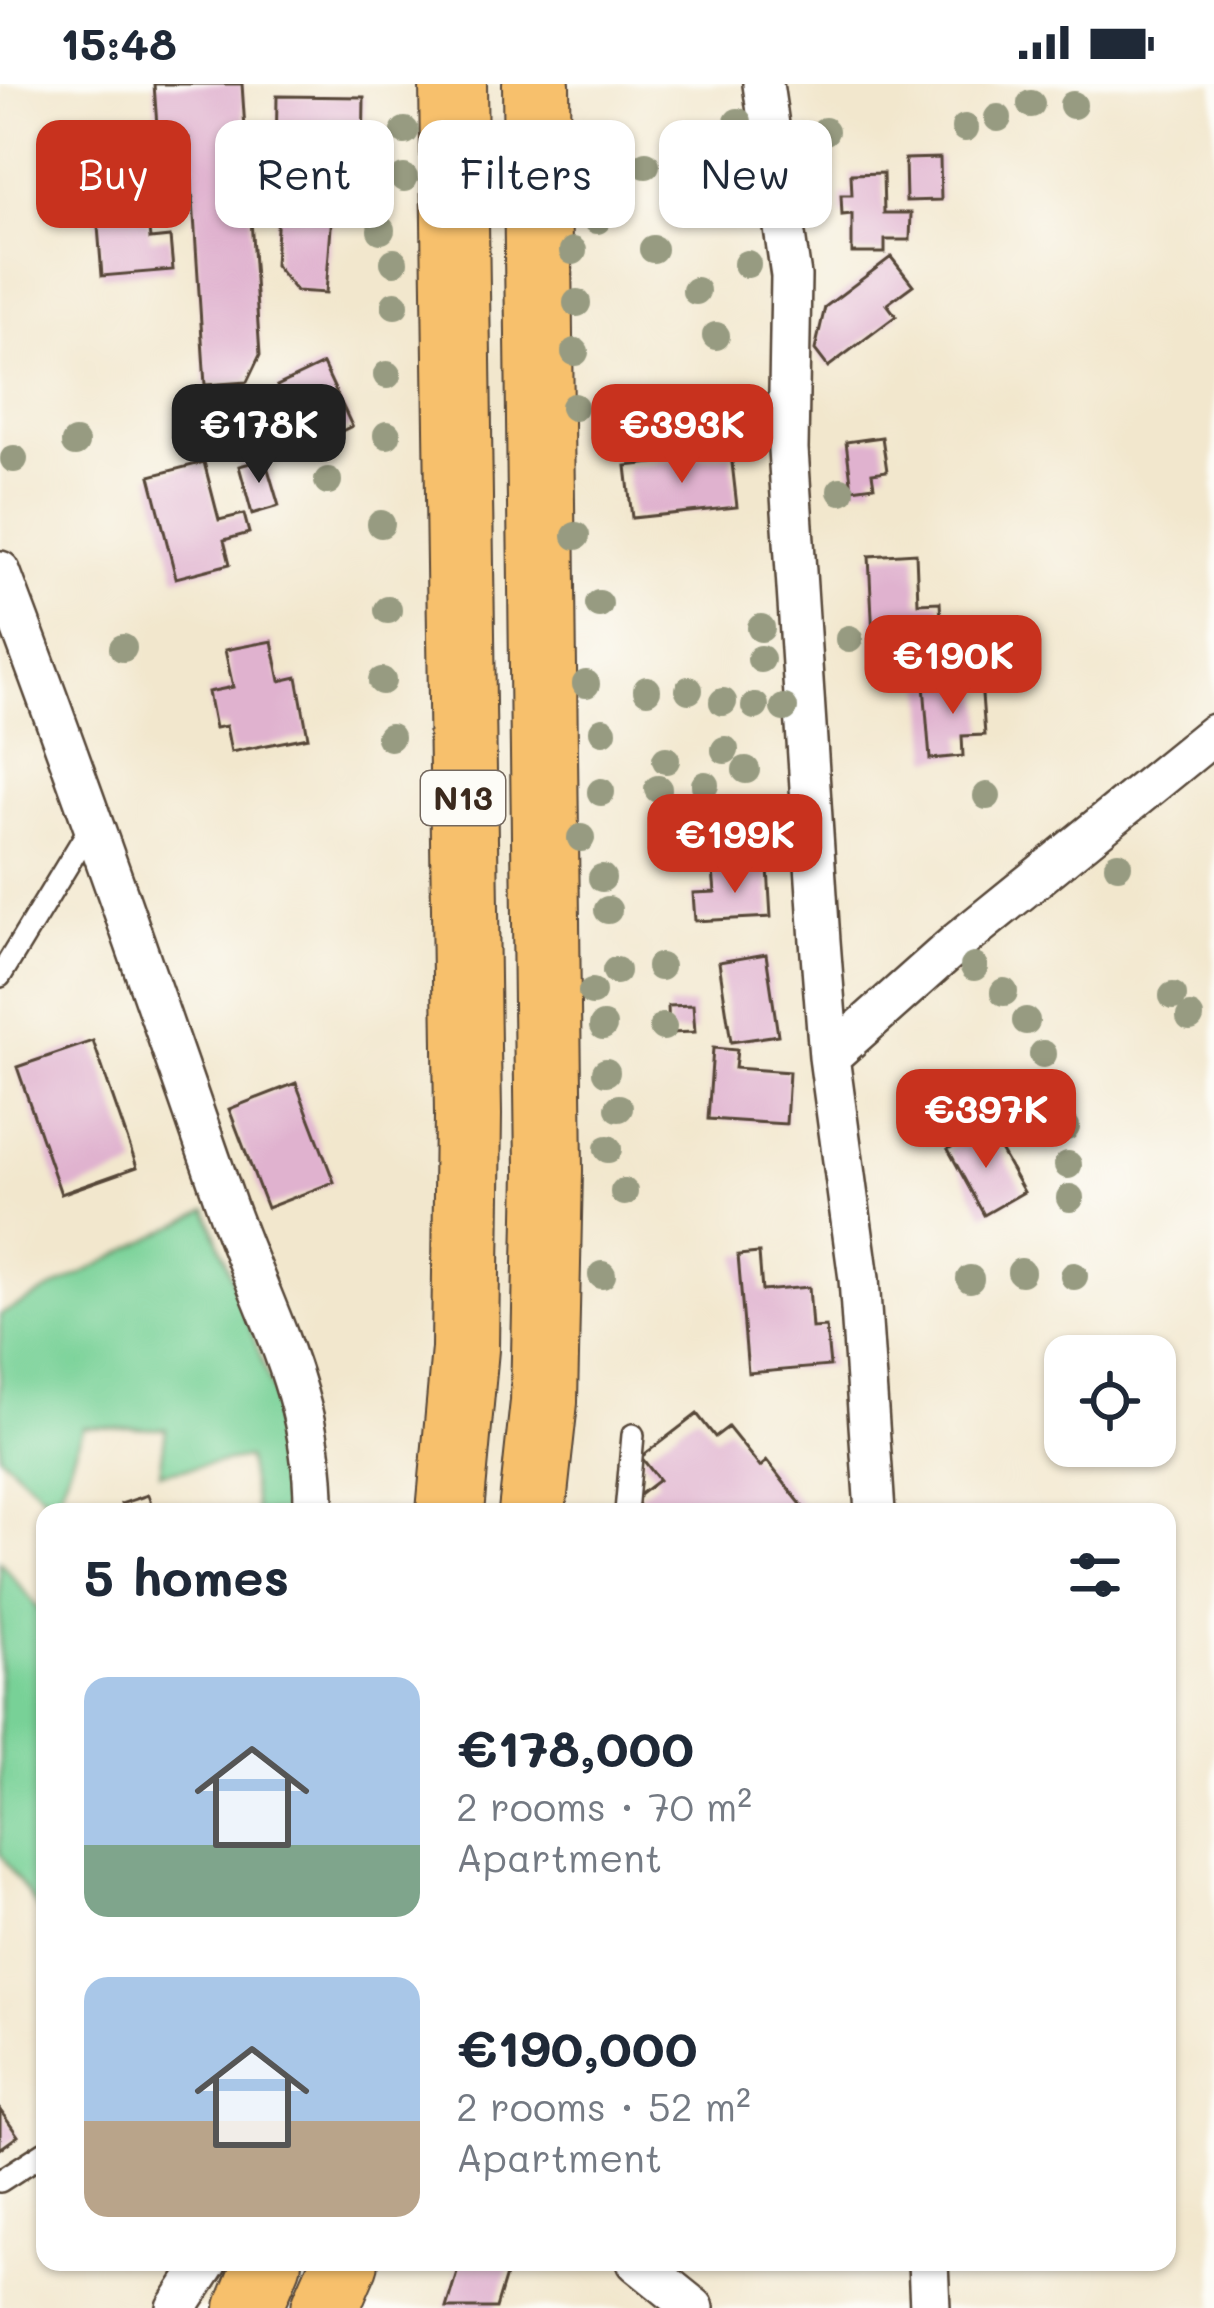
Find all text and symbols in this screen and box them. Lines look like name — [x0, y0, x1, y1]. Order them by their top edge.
text: 15:48 — [60, 13, 177, 71]
chip: Buy — [36, 120, 191, 228]
chip: Rent — [215, 120, 394, 228]
chip: Filters — [418, 120, 635, 228]
chip: New — [659, 120, 832, 228]
pin: €178K — [175, 384, 343, 486]
pin: €393K — [598, 384, 766, 486]
text: €178K — [199, 397, 319, 448]
text: €393K — [618, 397, 746, 448]
pin: €190K — [869, 615, 1037, 717]
text: €190K — [891, 628, 1015, 679]
road number: N13 — [421, 771, 505, 825]
pin: €199K — [651, 794, 819, 896]
text: €199K — [674, 807, 796, 858]
pin: €397K — [902, 1069, 1070, 1171]
text: €397K — [923, 1082, 1049, 1133]
map controls — [1044, 1335, 1176, 1467]
button: locate — [1044, 1335, 1176, 1467]
text: 5 homes — [84, 1542, 289, 1609]
icon: filters — [1062, 1542, 1128, 1608]
text: €178,000 — [456, 1713, 694, 1780]
icon: home — [180, 1725, 324, 1869]
text: 2 rooms · 70 m² — [456, 1780, 752, 1831]
text: Apartment — [456, 1831, 662, 1882]
text: €190,000 — [456, 2013, 697, 2080]
icon: home — [180, 2025, 324, 2169]
text: 2 rooms · 52 m² — [456, 2080, 751, 2131]
text: Apartment — [456, 2131, 662, 2182]

